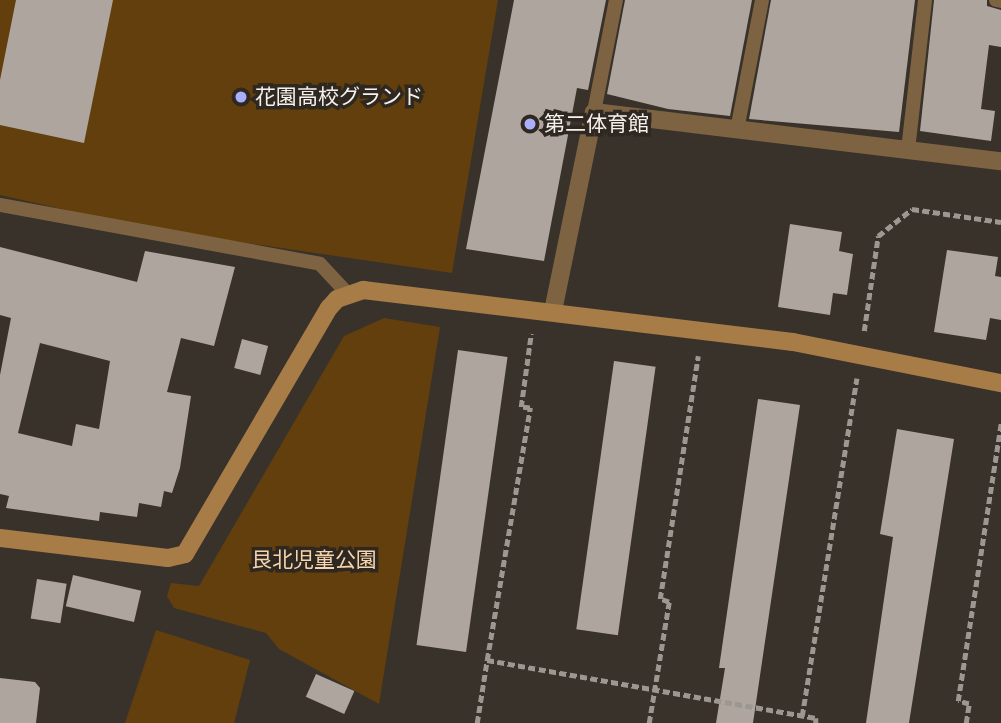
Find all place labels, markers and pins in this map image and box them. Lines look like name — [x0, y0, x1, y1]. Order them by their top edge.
place label: 花園高校グランド — [255, 84, 423, 110]
marker: 花園高校グランド — [233, 89, 249, 105]
place label: 第二体育館 — [544, 111, 649, 137]
marker: 第二体育館 — [522, 116, 538, 132]

